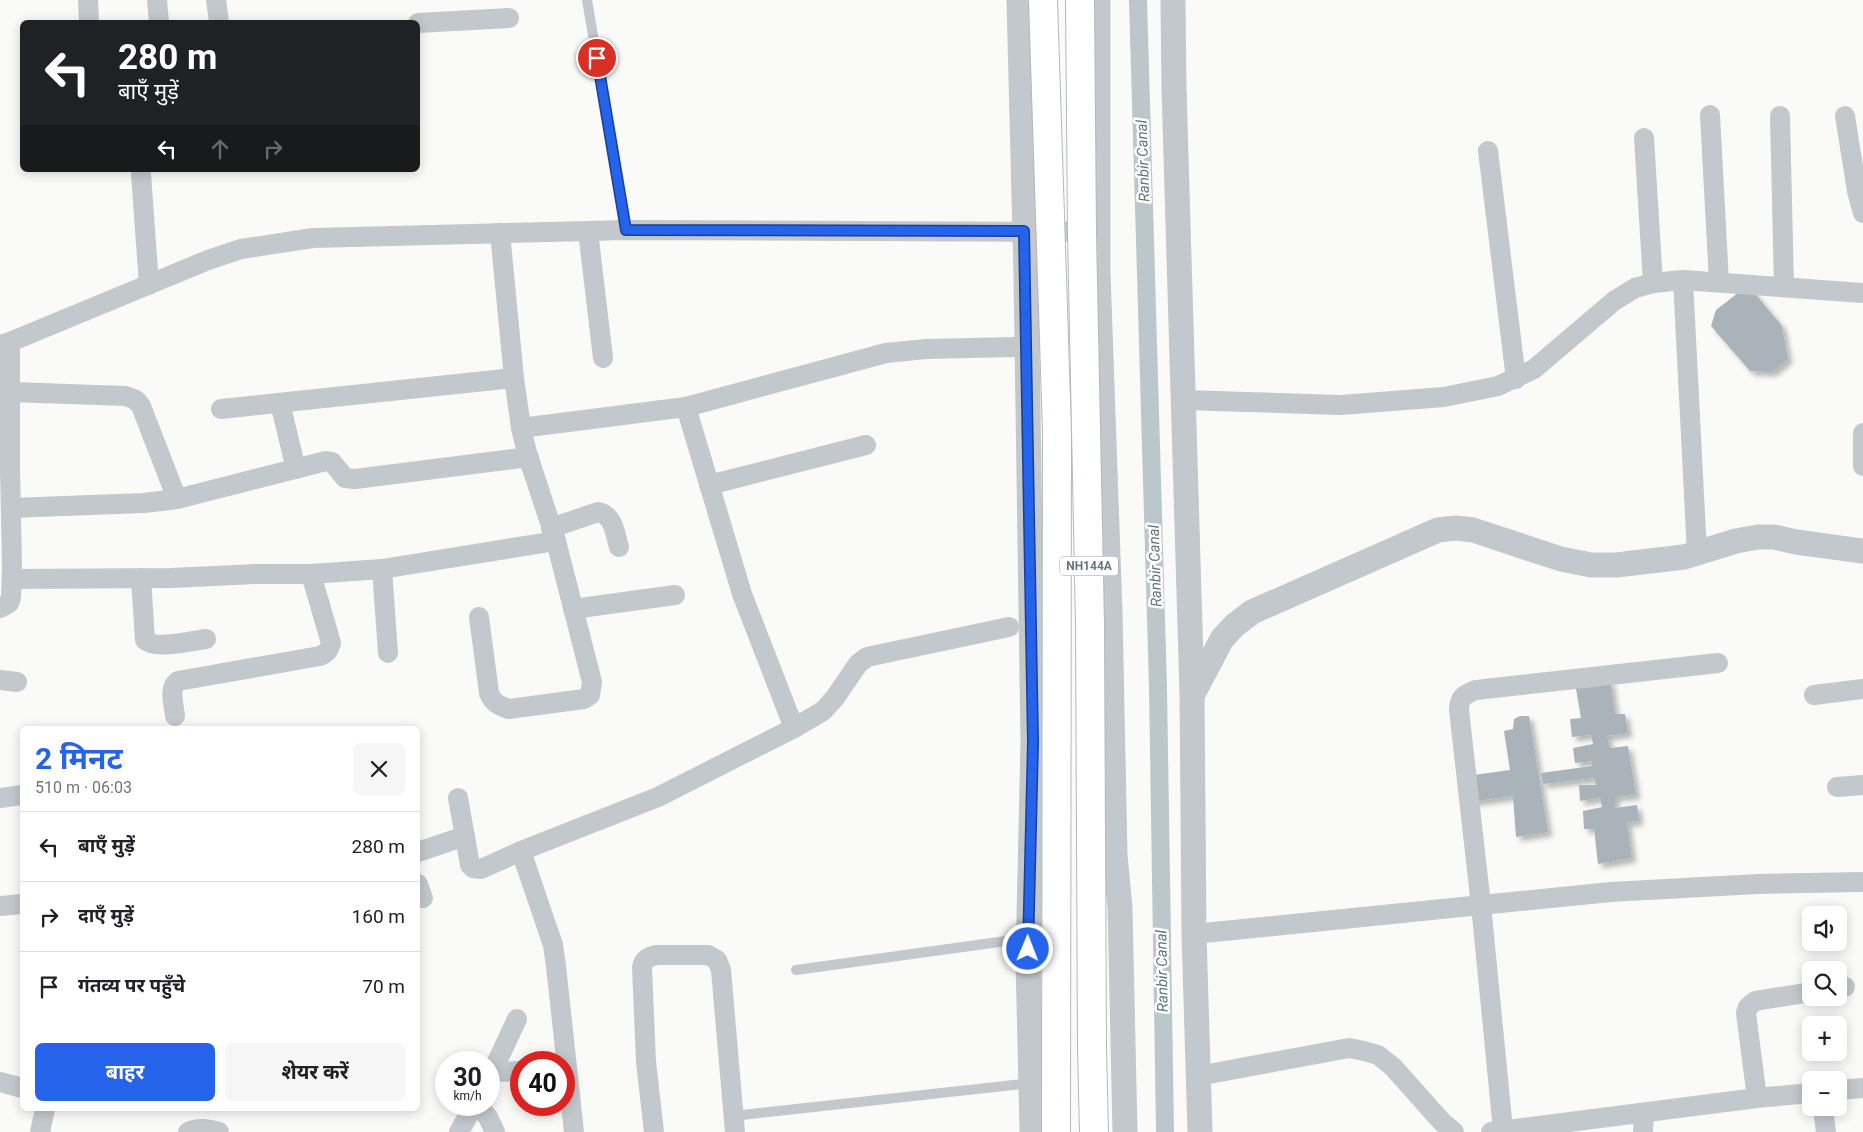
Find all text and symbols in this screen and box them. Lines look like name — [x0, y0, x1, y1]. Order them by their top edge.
text: 280 m — [118, 37, 217, 78]
pin — [576, 37, 618, 79]
icon: left — [35, 40, 100, 105]
icon: arrive — [583, 44, 611, 72]
text: बाएँ मुड़ें — [118, 79, 179, 104]
water label: Ranbir Canal — [1133, 119, 1153, 202]
icon: left — [153, 135, 181, 163]
icon: ahead — [206, 135, 234, 163]
icon: right — [259, 135, 287, 163]
water label: Ranbir Canal — [1145, 524, 1165, 607]
road number: NH144A — [1060, 556, 1118, 576]
text: 2 मिनट — [35, 741, 123, 776]
button: close — [353, 743, 405, 795]
text: 510 m · 06:03 — [35, 778, 132, 797]
icon: left — [35, 833, 63, 861]
text: बाएँ मुड़ें — [78, 834, 135, 857]
text: 280 m — [352, 835, 405, 858]
icon: right — [35, 903, 63, 931]
text: दाएँ मुड़ें — [78, 904, 134, 927]
text: 160 m — [352, 905, 405, 928]
map controls — [1802, 906, 1847, 1116]
button: sound — [1802, 906, 1847, 951]
position arrow — [1001, 922, 1053, 974]
water label: Ranbir Canal — [1152, 929, 1172, 1012]
button: search — [1802, 961, 1847, 1006]
icon: arrive — [35, 973, 63, 1001]
text: गंतव्य पर पहुँचे — [78, 974, 185, 997]
text: 70 m — [362, 975, 405, 998]
button: + — [1802, 1016, 1847, 1061]
button: बाहर — [35, 1043, 215, 1101]
button: शेयर करें — [225, 1043, 405, 1101]
speed limit sign: 40 — [510, 1051, 575, 1116]
text: 30 — [453, 1063, 482, 1092]
button: − — [1802, 1071, 1847, 1116]
text: km/h — [453, 1089, 482, 1103]

